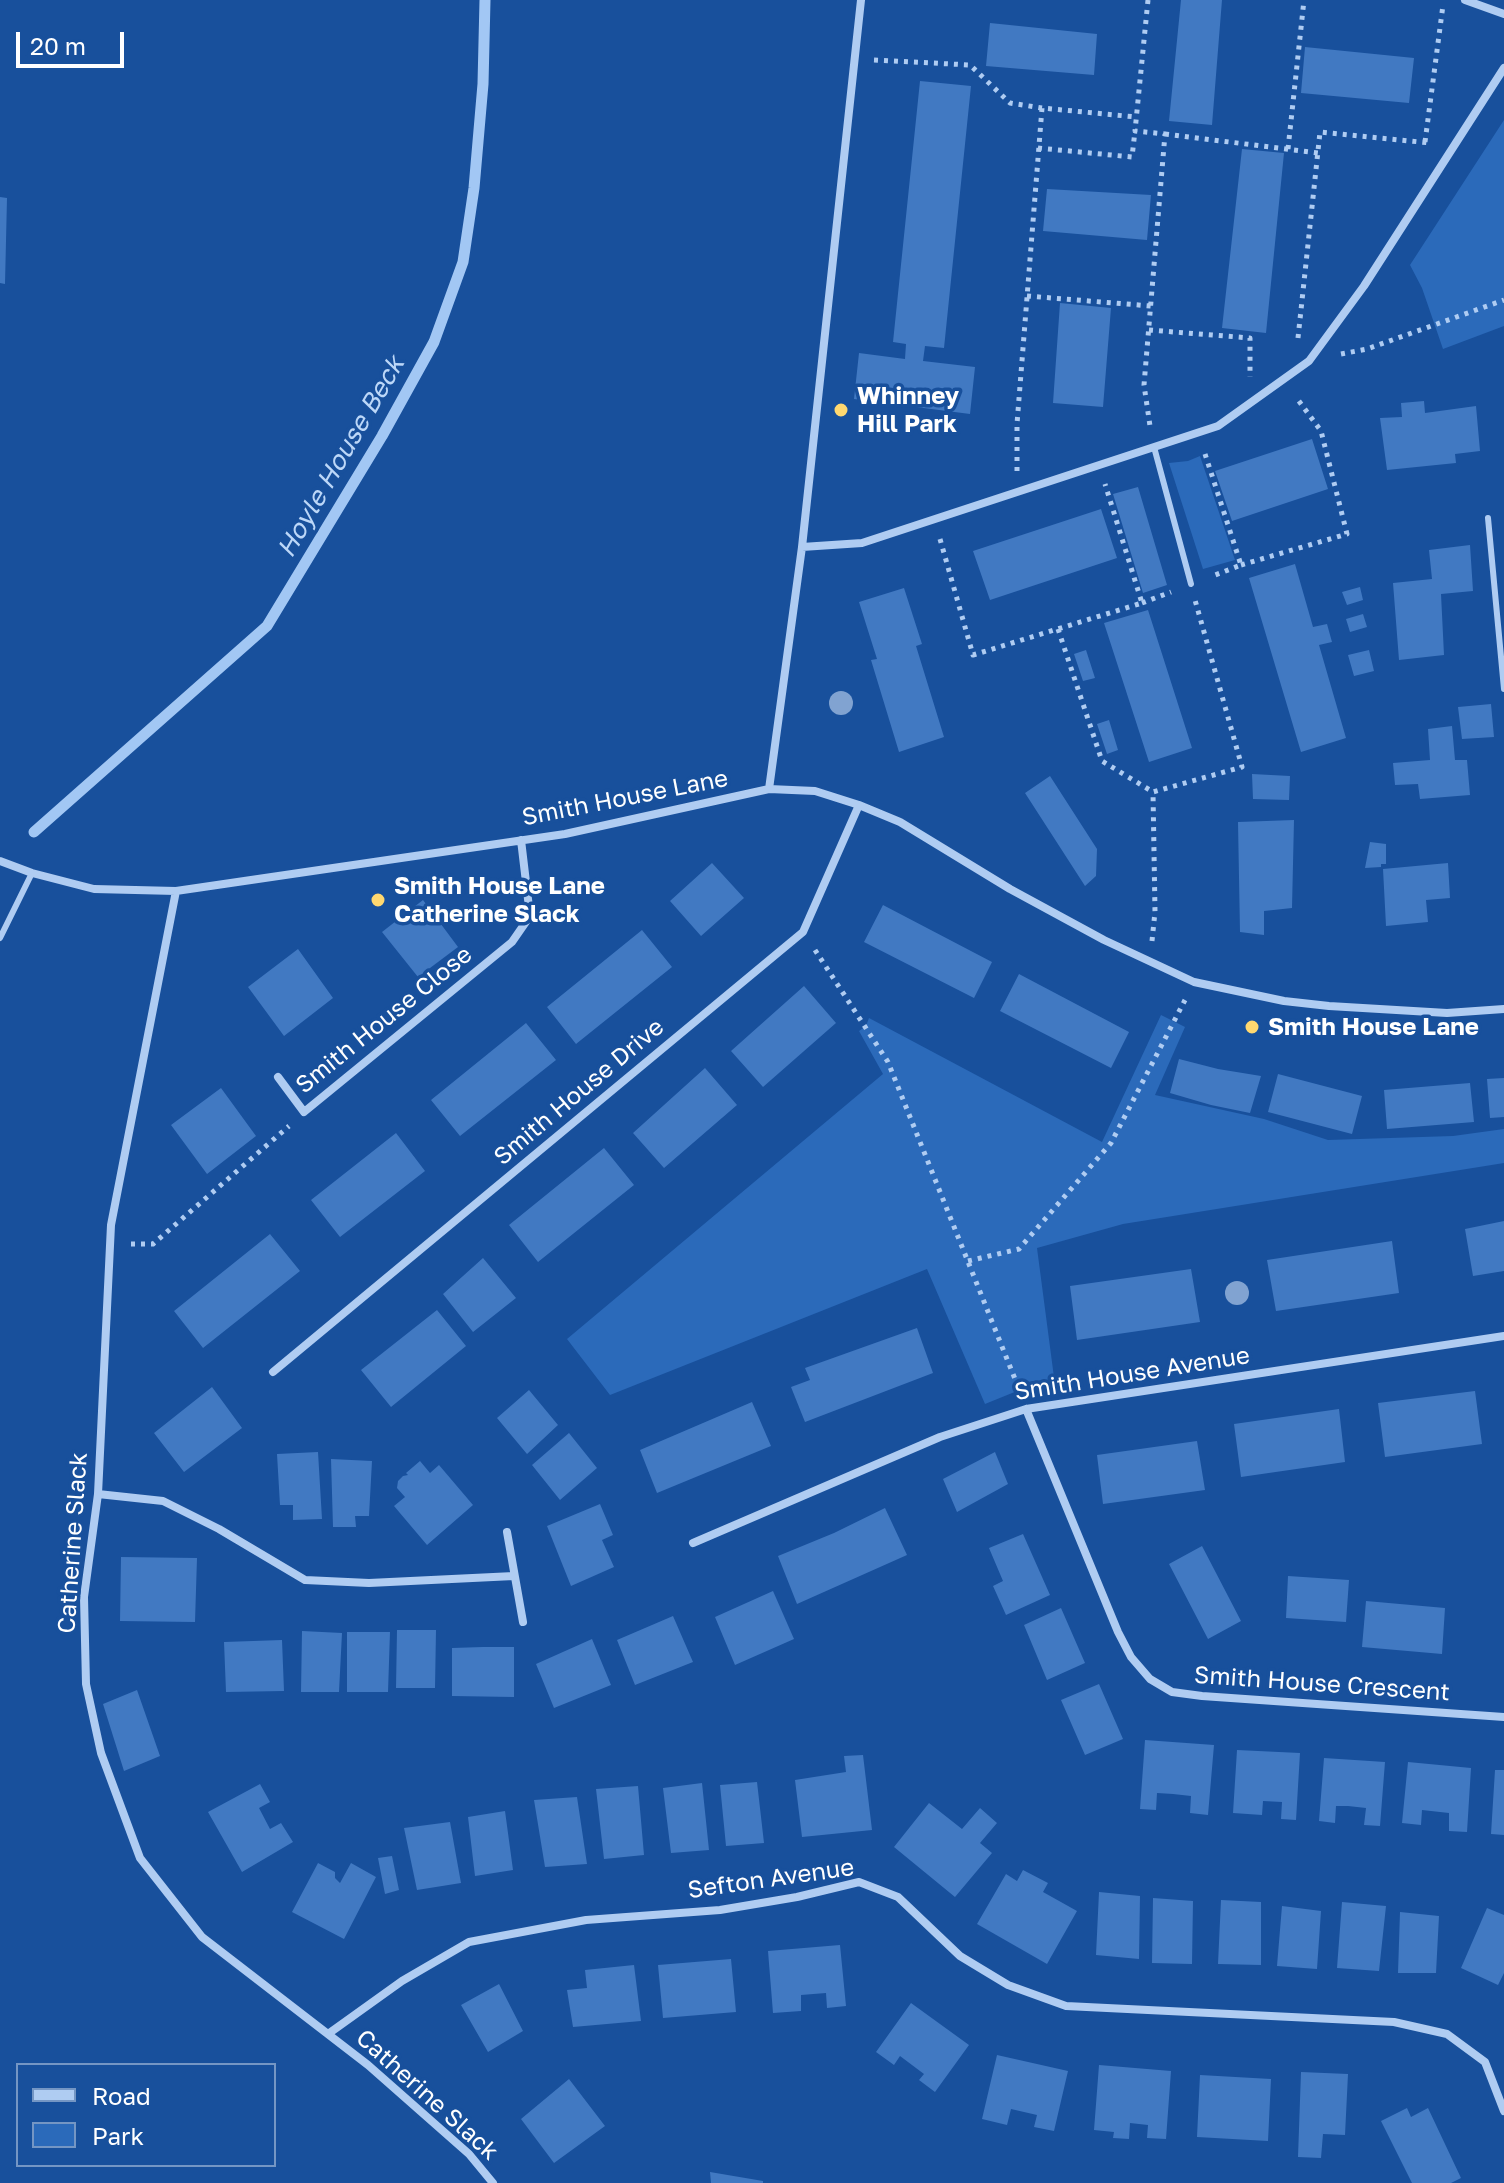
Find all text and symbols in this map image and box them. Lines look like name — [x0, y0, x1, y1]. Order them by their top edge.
scale bar — [20, 16, 128, 66]
text: 20 m — [30, 31, 86, 60]
water label: Hoyle House Beck — [271, 351, 411, 563]
place label: Whinney Hill Park — [857, 382, 959, 438]
marker: Whinney Hill Park — [832, 401, 850, 419]
street label: Smith House Lane — [519, 764, 731, 832]
place label: Smith House Lane Catherine Slack — [394, 872, 605, 928]
marker: Smith House Lane Catherine Slack — [369, 891, 387, 909]
street label: Smith House Close — [290, 940, 478, 1100]
street label: Smith House Drive — [488, 1013, 670, 1171]
place label: Smith House Lane — [1268, 1013, 1479, 1041]
marker: Smith House Lane — [1243, 1018, 1261, 1036]
street label: Smith House Avenue — [1012, 1341, 1252, 1407]
street label: Catherine Slack — [52, 1451, 94, 1635]
street label: Smith House Crescent — [1193, 1661, 1451, 1707]
street label: Sefton Avenue — [686, 1853, 856, 1905]
street label: Catherine Slack — [350, 2024, 504, 2166]
legend — [16, 2063, 276, 2167]
text: Road — [92, 2081, 151, 2110]
text: Park — [92, 2121, 144, 2150]

